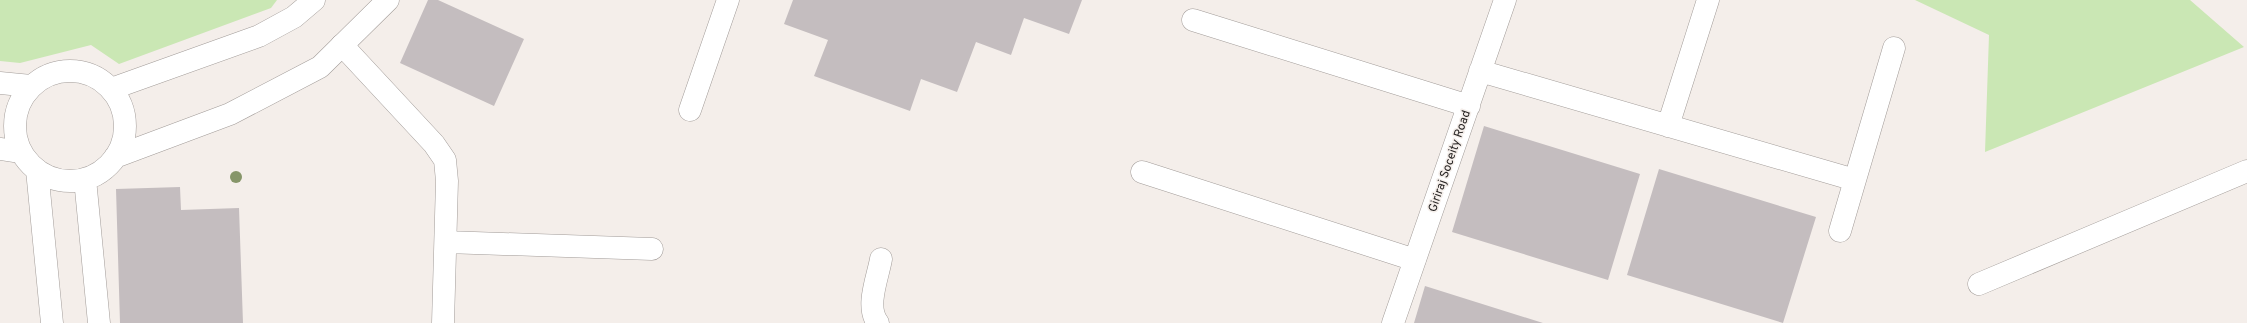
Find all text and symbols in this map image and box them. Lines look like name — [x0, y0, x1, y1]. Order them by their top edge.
street label: Giriraj Soceity Road — [1425, 108, 1475, 214]

